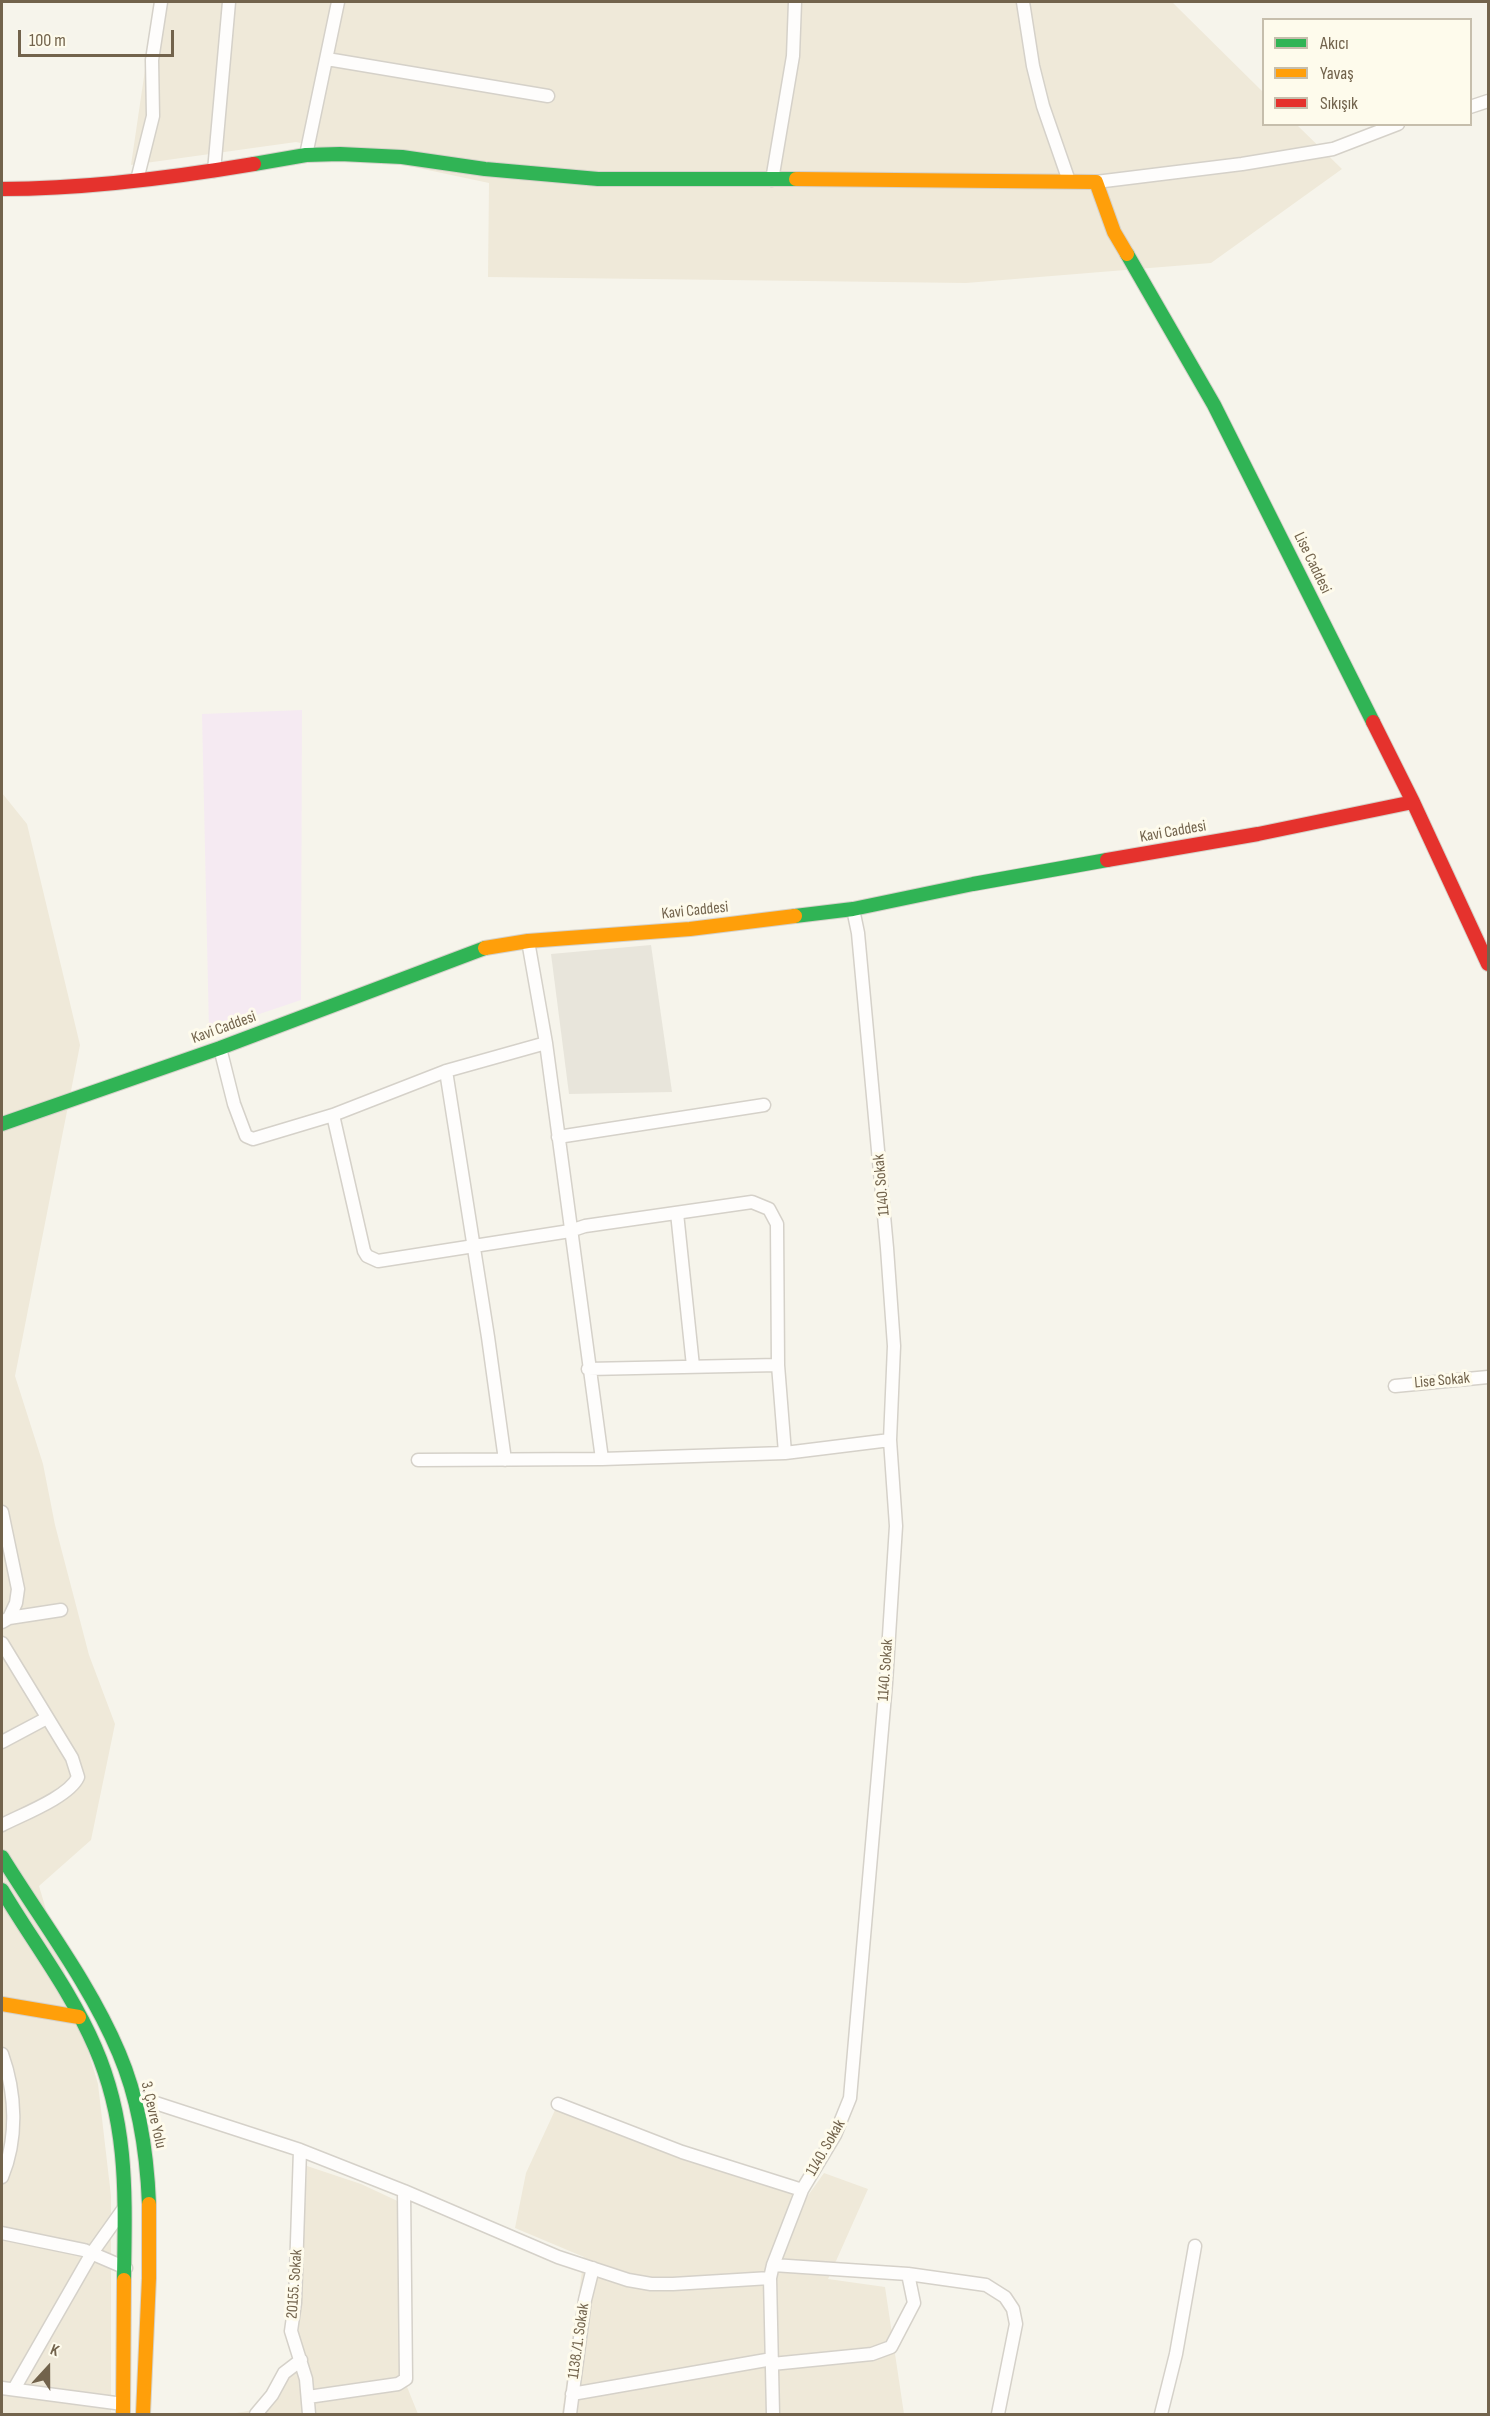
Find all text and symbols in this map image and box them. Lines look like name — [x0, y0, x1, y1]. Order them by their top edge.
scale bar — [21, 18, 177, 56]
legend — [1262, 18, 1472, 126]
text: 100 m — [29, 30, 66, 51]
text: Akıcı — [1320, 33, 1349, 54]
text: Yavaş — [1320, 63, 1354, 84]
text: Sıkışık — [1320, 93, 1358, 114]
street label: Lise Caddesi — [1289, 529, 1335, 597]
street label: Kavi Caddesi — [1138, 817, 1208, 847]
street label: Kavi Caddesi — [661, 898, 729, 924]
street label: Kavi Caddesi — [189, 1008, 259, 1048]
street label: 1140. Sokak — [870, 1153, 894, 1217]
street label: Lise Sokak — [1414, 1369, 1470, 1393]
street label: 1140. Sokak — [874, 1638, 898, 1702]
street label: 3. Çevre Yolu — [136, 2080, 170, 2150]
street label: 1140. Sokak — [802, 2116, 850, 2180]
street label: 20155. Sokak — [283, 2249, 307, 2319]
street label: 1138./1. Sokak — [564, 2302, 594, 2380]
north arrow — [18, 2338, 78, 2398]
text: K — [48, 2340, 62, 2361]

